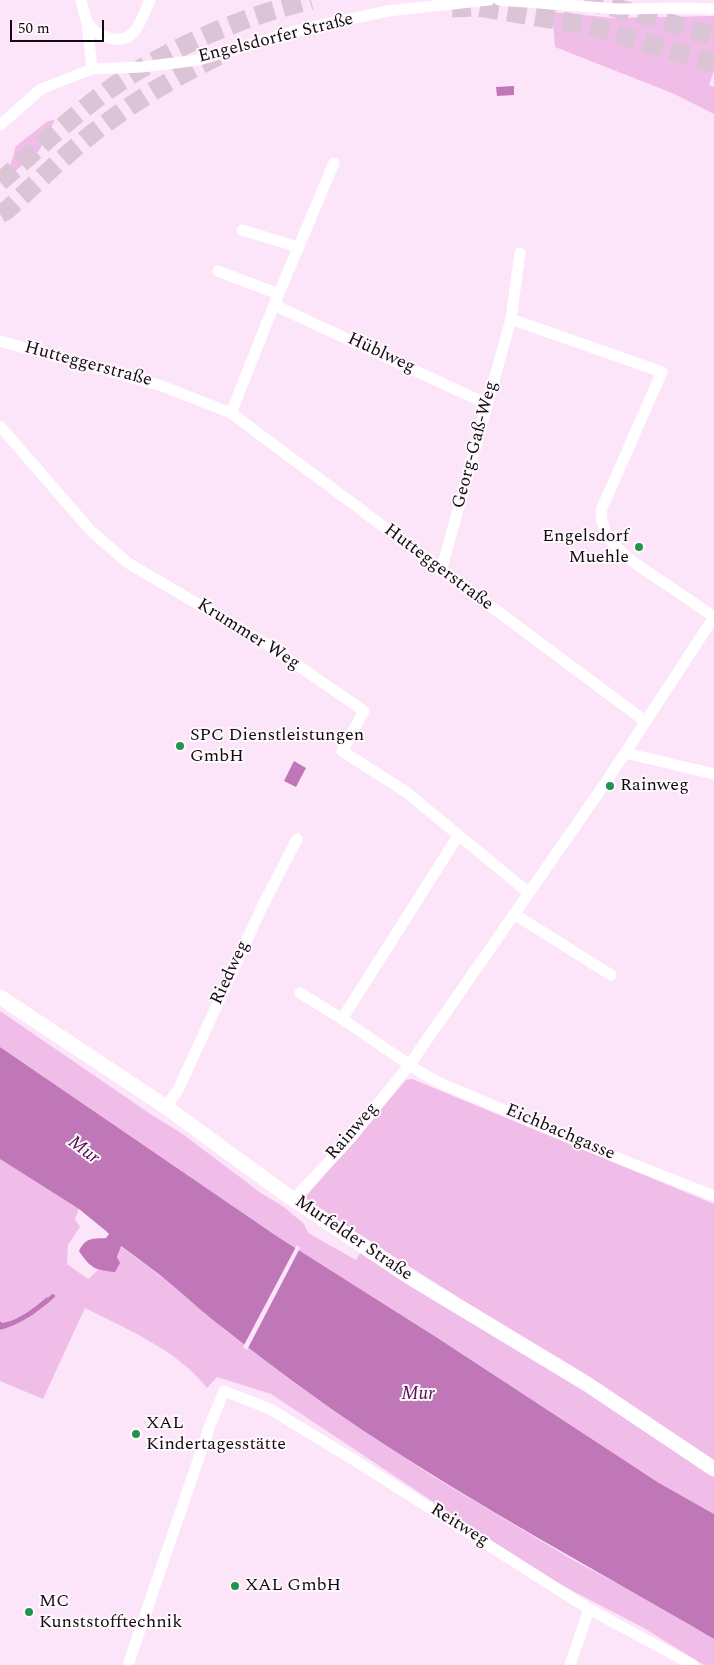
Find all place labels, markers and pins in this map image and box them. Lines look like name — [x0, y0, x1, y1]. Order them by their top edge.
place label: Engelsdorf Muehle — [542, 526, 629, 568]
marker: Engelsdorf Muehle — [633, 541, 645, 553]
place label: SPC Dienstleistungen GmbH — [190, 725, 364, 768]
marker: SPC Dienstleistungen GmbH — [174, 740, 186, 752]
place label: Rainweg — [620, 775, 689, 797]
marker: Rainweg — [604, 780, 616, 792]
place label: XAL Kindertagesstätte — [146, 1413, 286, 1456]
marker: XAL Kindertagesstätte — [130, 1428, 142, 1440]
place label: XAL GmbH — [245, 1575, 341, 1597]
marker: XAL GmbH — [229, 1580, 241, 1592]
place label: MC Kunststofftechnik — [39, 1591, 182, 1634]
marker: MC Kunststofftechnik — [23, 1606, 35, 1618]

